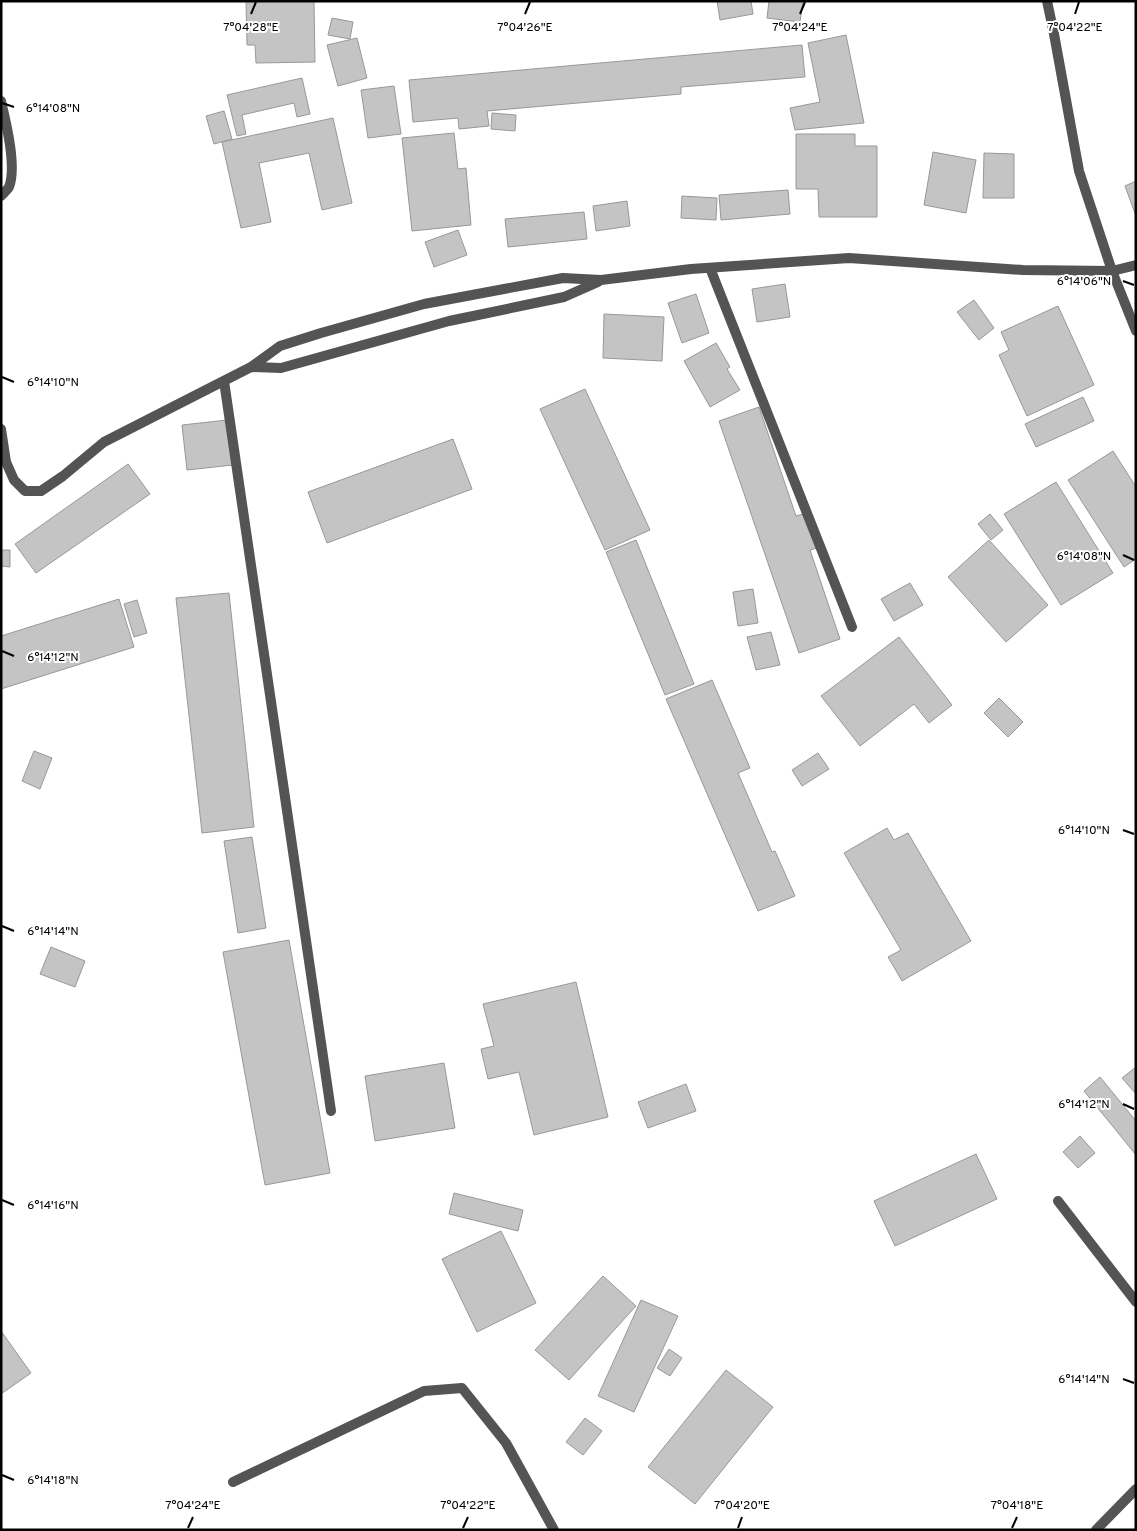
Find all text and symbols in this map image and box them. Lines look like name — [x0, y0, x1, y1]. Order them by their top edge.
text: 7°04'28"E — [223, 20, 279, 36]
text: 7°04'26"E — [497, 20, 553, 36]
text: 7°04'24"E — [772, 20, 828, 36]
text: 7°04'22"E — [1047, 20, 1103, 36]
text: 6°14'08"N — [26, 101, 80, 117]
text: 6°14'06"N — [1057, 274, 1111, 290]
text: 6°14'10"N — [27, 375, 79, 391]
text: 6°14'08"N — [1057, 549, 1111, 565]
text: 6°14'12"N — [27, 650, 79, 666]
text: 6°14'10"N — [1058, 823, 1110, 839]
text: 6°14'14"N — [27, 924, 79, 940]
text: 6°14'12"N — [1058, 1097, 1110, 1113]
text: 6°14'16"N — [27, 1198, 79, 1214]
text: 6°14'14"N — [1058, 1372, 1110, 1388]
text: 6°14'18"N — [27, 1473, 79, 1489]
text: 7°04'24"E — [165, 1498, 221, 1514]
text: 7°04'22"E — [440, 1498, 496, 1514]
text: 7°04'20"E — [714, 1498, 770, 1514]
text: 7°04'18"E — [991, 1498, 1043, 1514]

